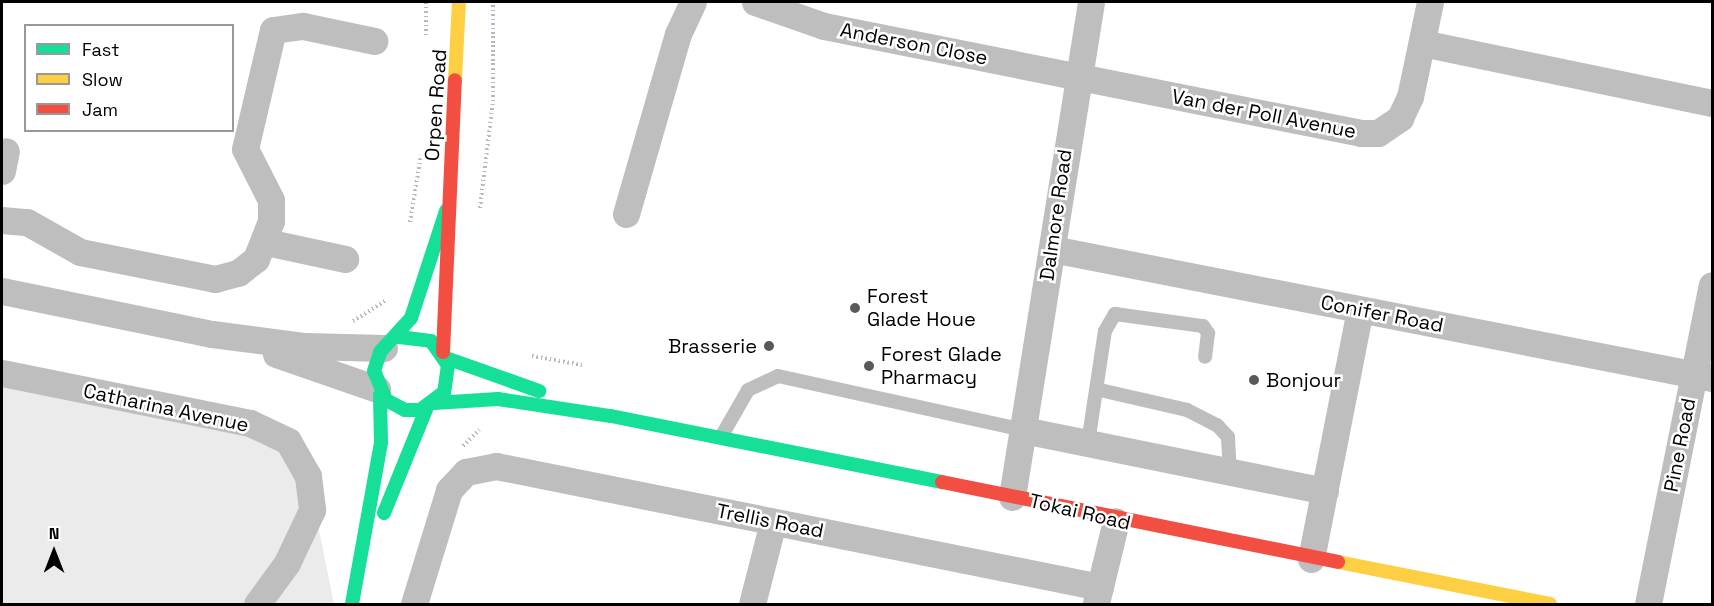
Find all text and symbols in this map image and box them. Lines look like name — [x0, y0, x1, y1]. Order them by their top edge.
street label: Anderson Close — [838, 18, 990, 70]
legend — [24, 24, 234, 132]
text: Fast — [82, 38, 119, 61]
street label: Orpen Road — [420, 48, 452, 162]
text: Slow — [82, 68, 123, 91]
street label: Van der Poll Avenue — [1170, 84, 1358, 144]
text: Jam — [82, 98, 118, 121]
street label: Dalmore Road — [1035, 148, 1077, 282]
place label: Forest Glade Houe — [867, 284, 976, 331]
street label: Conifer Road — [1319, 290, 1445, 338]
marker: Forest Glade Houe — [848, 301, 862, 315]
place label: Brasserie — [668, 334, 757, 358]
marker: Brasserie — [762, 339, 776, 353]
place label: Forest Glade Pharmacy — [881, 342, 1002, 389]
marker: Forest Glade Pharmacy — [862, 359, 876, 373]
place label: Bonjour — [1266, 368, 1341, 392]
marker: Bonjour — [1247, 373, 1261, 387]
street label: Catharina Avenue — [81, 379, 251, 437]
street label: Pine Road — [1659, 396, 1701, 494]
street label: Tokai Road — [1027, 489, 1133, 535]
street label: Trellis Road — [714, 499, 826, 543]
north arrow — [24, 522, 84, 582]
text: N — [49, 523, 59, 544]

